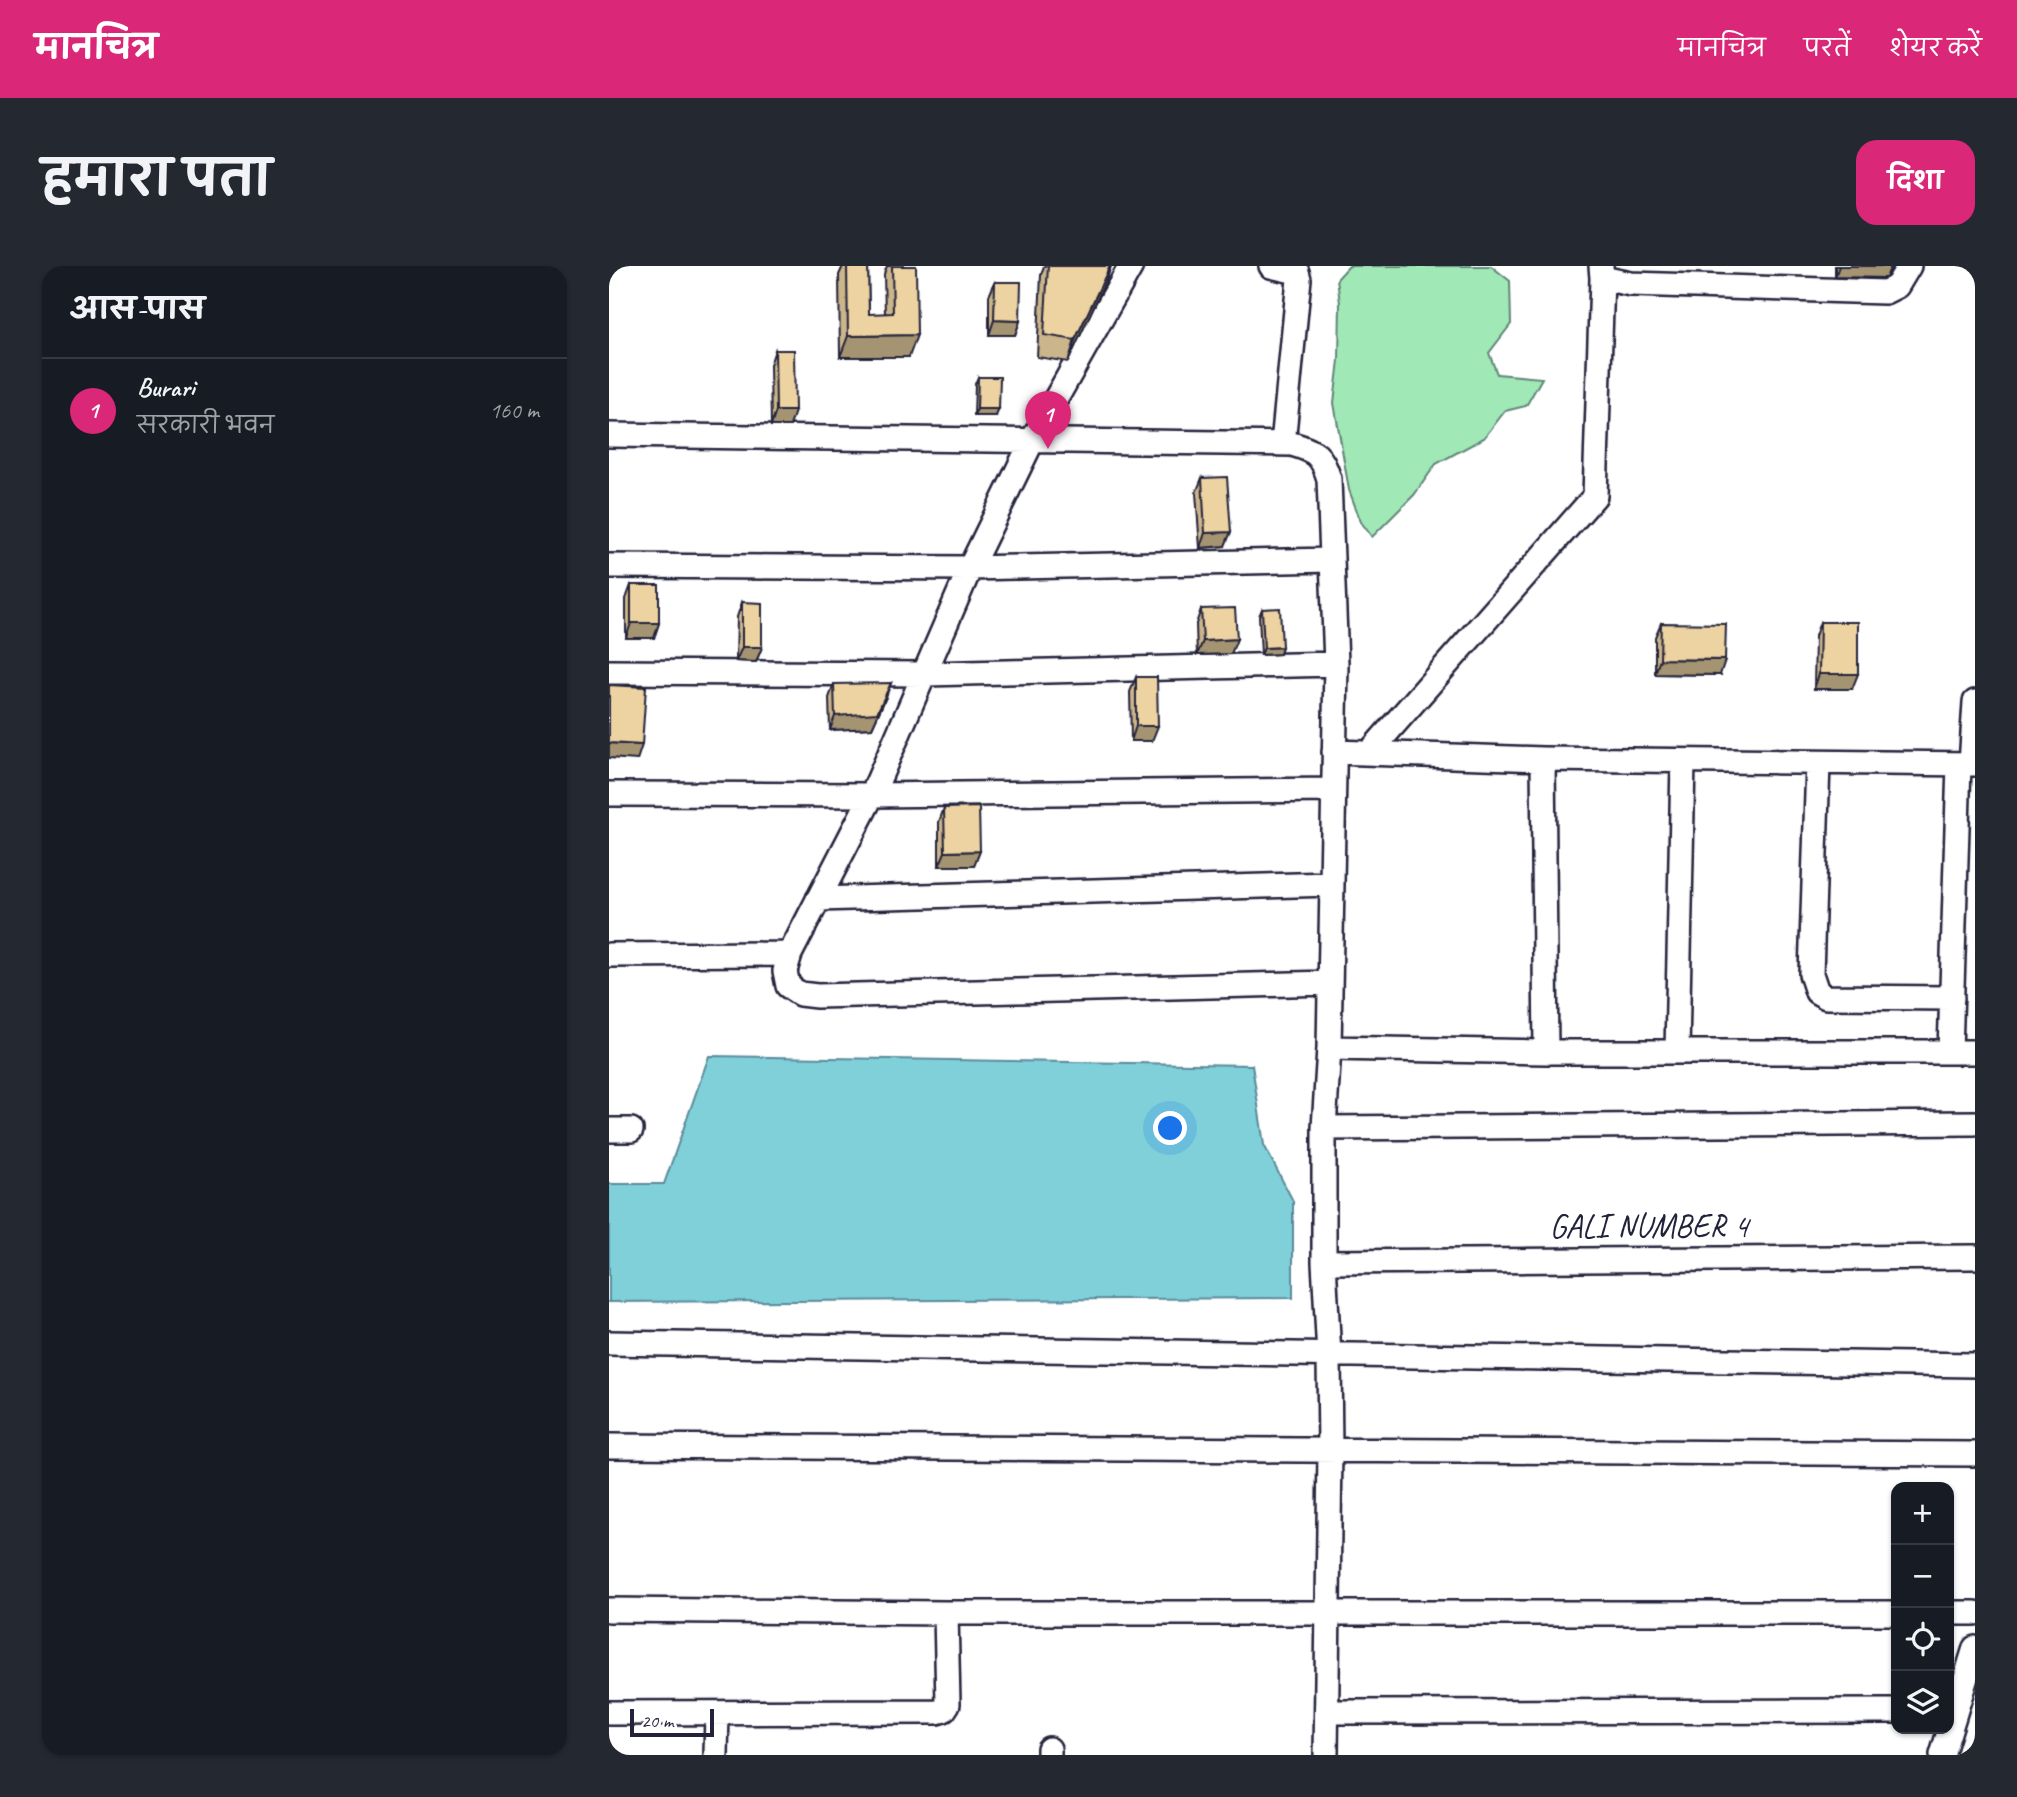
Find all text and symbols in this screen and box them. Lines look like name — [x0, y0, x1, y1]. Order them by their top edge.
text: मानचित्र — [35, 26, 158, 68]
text: मानचित्र — [1678, 33, 1766, 63]
text: परतें — [1804, 33, 1851, 63]
text: शेयर करें — [1889, 33, 1982, 63]
button: दिशा — [1856, 140, 1975, 225]
text: हमारा पता — [42, 148, 272, 210]
text: आस-पास — [70, 290, 205, 328]
text: Burari — [137, 371, 195, 404]
pin: 1 — [1025, 391, 1071, 449]
text: 1 — [88, 396, 98, 425]
text: 160 m — [490, 396, 539, 425]
text: सरकारी भवन — [137, 411, 274, 440]
your location — [1153, 1111, 1187, 1145]
street label: GALI NUMBER 4 — [1550, 1205, 1752, 1247]
map controls — [1891, 1482, 1954, 1734]
button: + — [1891, 1482, 1954, 1545]
button: − — [1891, 1545, 1954, 1608]
button: locate — [1891, 1608, 1954, 1671]
button: layers — [1891, 1671, 1954, 1734]
scale bar — [630, 1706, 714, 1738]
text: 20 m — [641, 1709, 673, 1733]

